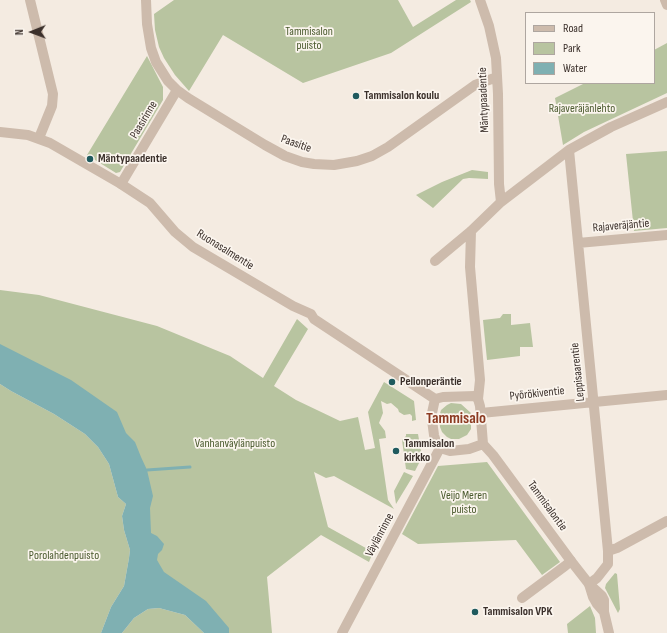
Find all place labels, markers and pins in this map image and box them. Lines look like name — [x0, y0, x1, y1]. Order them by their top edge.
place label: Tammisalon koulu — [364, 89, 439, 103]
marker: Tammisalon koulu — [351, 91, 361, 101]
place label: Mäntypaadentie — [98, 152, 167, 166]
marker: Mäntypaadentie — [85, 154, 95, 164]
place label: Pellonperäntie — [400, 375, 462, 389]
marker: Pellonperäntie — [387, 377, 397, 387]
place label: Tammisalon kirkko — [404, 437, 454, 465]
marker: Tammisalon kirkko — [391, 446, 401, 456]
place label: Tammisalon VPK — [483, 605, 552, 619]
marker: Tammisalon VPK — [470, 607, 480, 617]

